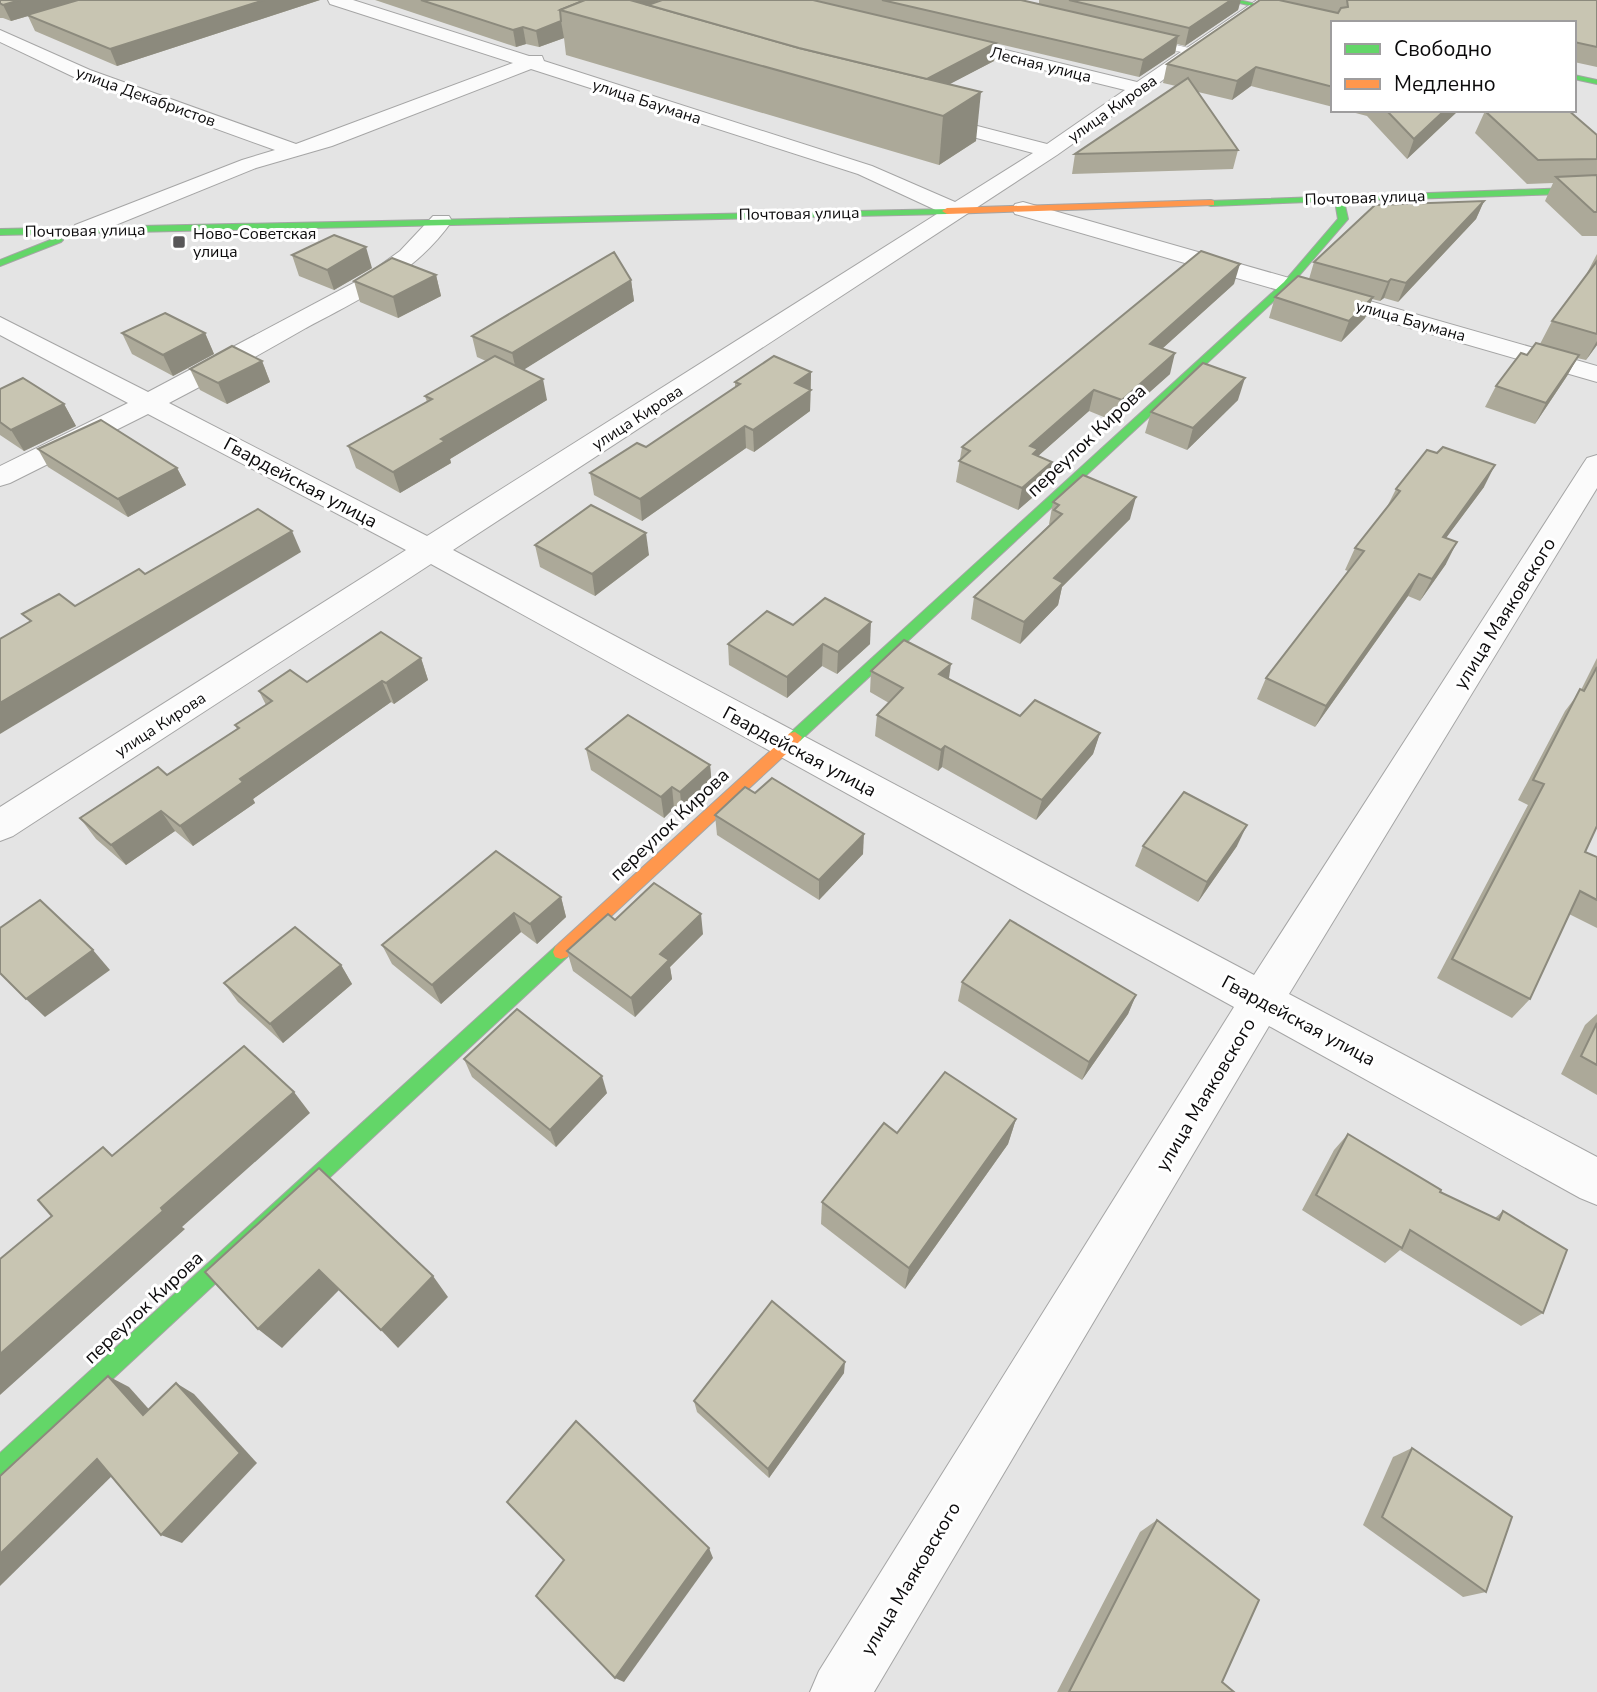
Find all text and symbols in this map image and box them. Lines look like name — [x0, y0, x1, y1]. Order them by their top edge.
legend — [1331, 21, 1576, 112]
text: Свободно — [1394, 35, 1492, 63]
street label: Лесная улица — [988, 42, 1094, 88]
street label: улица Декабристов — [73, 61, 219, 133]
street label: улица Кирова — [1064, 70, 1162, 148]
text: Медленно — [1394, 70, 1496, 98]
street label: улица Баумана — [589, 74, 704, 130]
street label: Почтовая улица — [1304, 185, 1426, 211]
street label: Почтовая улица — [738, 202, 860, 226]
street label: Почтовая улица — [24, 219, 146, 243]
place label: Ново-Советская улица — [193, 223, 316, 263]
marker: Ново-Советская улица — [171, 234, 187, 250]
street label: улица Баумана — [1353, 295, 1468, 347]
street label: переулок Кирова — [1021, 378, 1152, 503]
street label: улица Кирова — [588, 380, 687, 455]
street label: Гвардейская улица — [219, 431, 382, 534]
street label: улица Маяковского — [1448, 533, 1562, 694]
street label: улица Кирова — [111, 687, 210, 762]
street label: Гвардейская улица — [718, 700, 881, 803]
street label: переулок Кирова — [604, 762, 735, 887]
street label: Гвардейская улица — [1217, 969, 1380, 1072]
street label: улица Маяковского — [1150, 1013, 1262, 1176]
street label: переулок Кирова — [78, 1245, 209, 1370]
street label: улица Маяковского — [855, 1497, 967, 1660]

